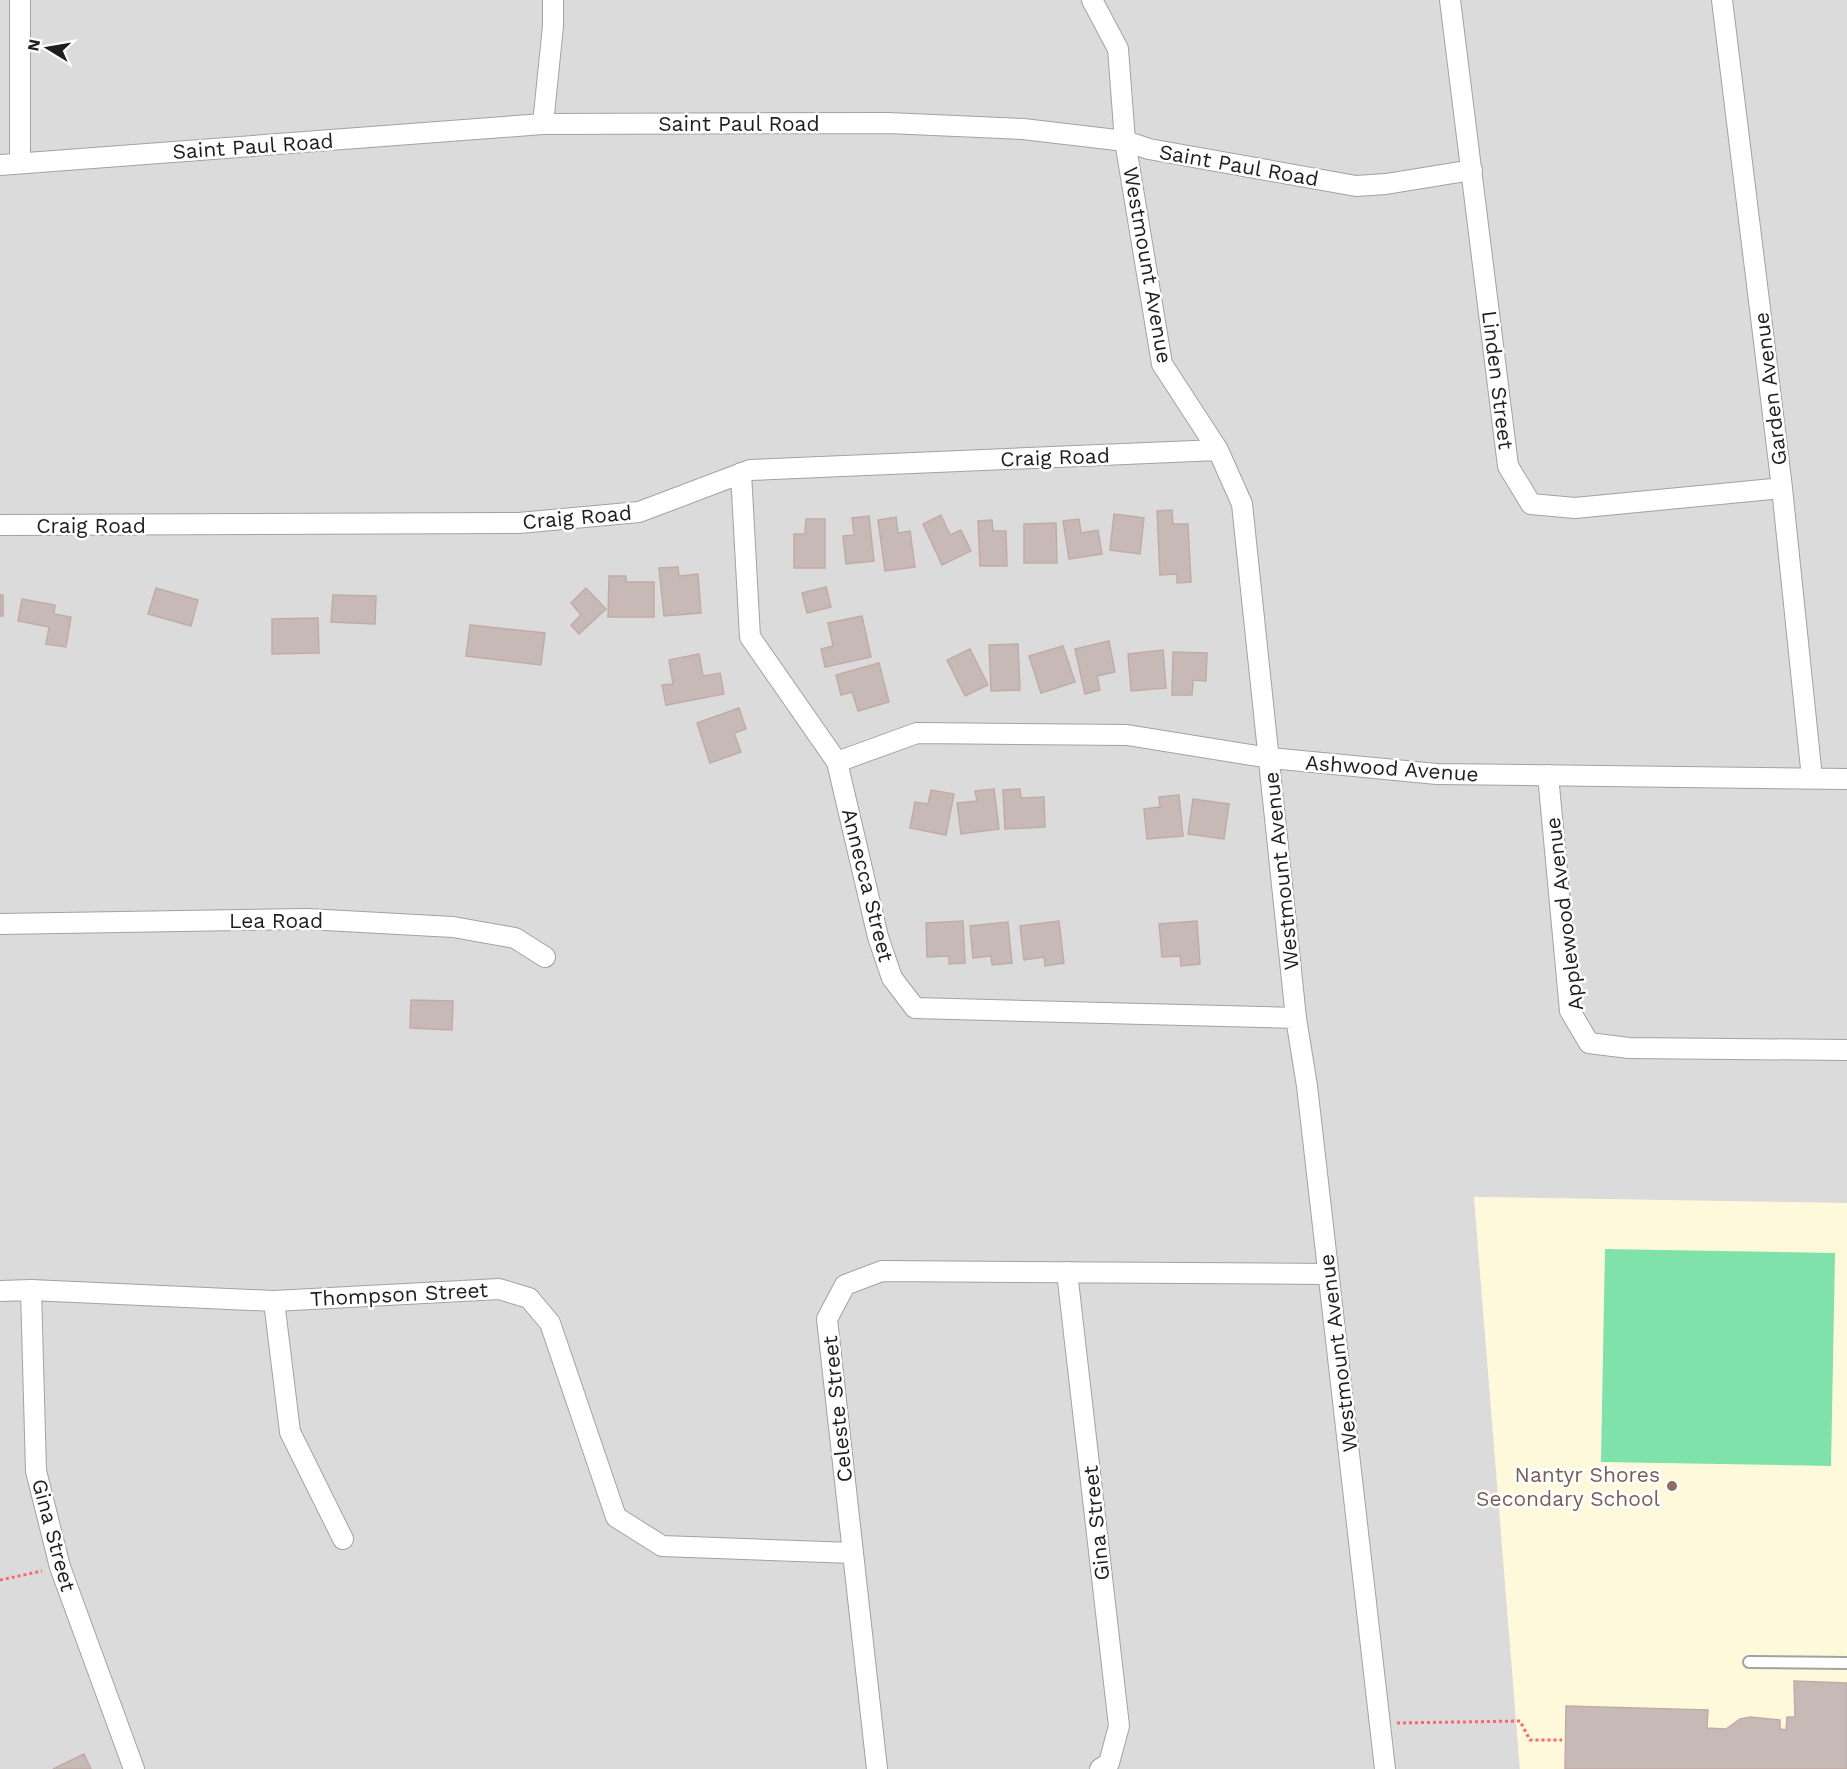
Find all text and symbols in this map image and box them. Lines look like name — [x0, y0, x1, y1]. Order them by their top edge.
north arrow — [18, 18, 78, 78]
text: N — [23, 38, 44, 53]
street label: Saint Paul Road — [658, 111, 820, 136]
street label: Saint Paul Road — [172, 128, 334, 164]
street label: Saint Paul Road — [1157, 139, 1321, 191]
street label: Westmount Avenue — [1118, 165, 1178, 365]
street label: Linden Street — [1477, 309, 1519, 451]
street label: Garden Avenue — [1748, 311, 1792, 467]
street label: Craig Road — [1000, 443, 1110, 471]
street label: Craig Road — [521, 500, 633, 534]
street label: Craig Road — [36, 513, 146, 538]
street label: Ashwood Avenue — [1304, 749, 1480, 787]
street label: Westmount Avenue — [1258, 771, 1304, 971]
street label: Annecca Street — [837, 806, 899, 965]
street label: Applewood Avenue — [1540, 816, 1588, 1012]
street label: Lea Road — [229, 908, 323, 933]
street label: Westmount Avenue — [1313, 1253, 1363, 1453]
street label: Thompson Street — [309, 1277, 489, 1311]
street label: Celeste Street — [817, 1334, 857, 1484]
place label: Nantyr Shores Secondary School — [1476, 1462, 1661, 1511]
street label: Gina Street — [1078, 1464, 1114, 1582]
street label: Gina Street — [27, 1476, 81, 1594]
marker: Nantyr Shores Secondary School — [1665, 1479, 1679, 1493]

